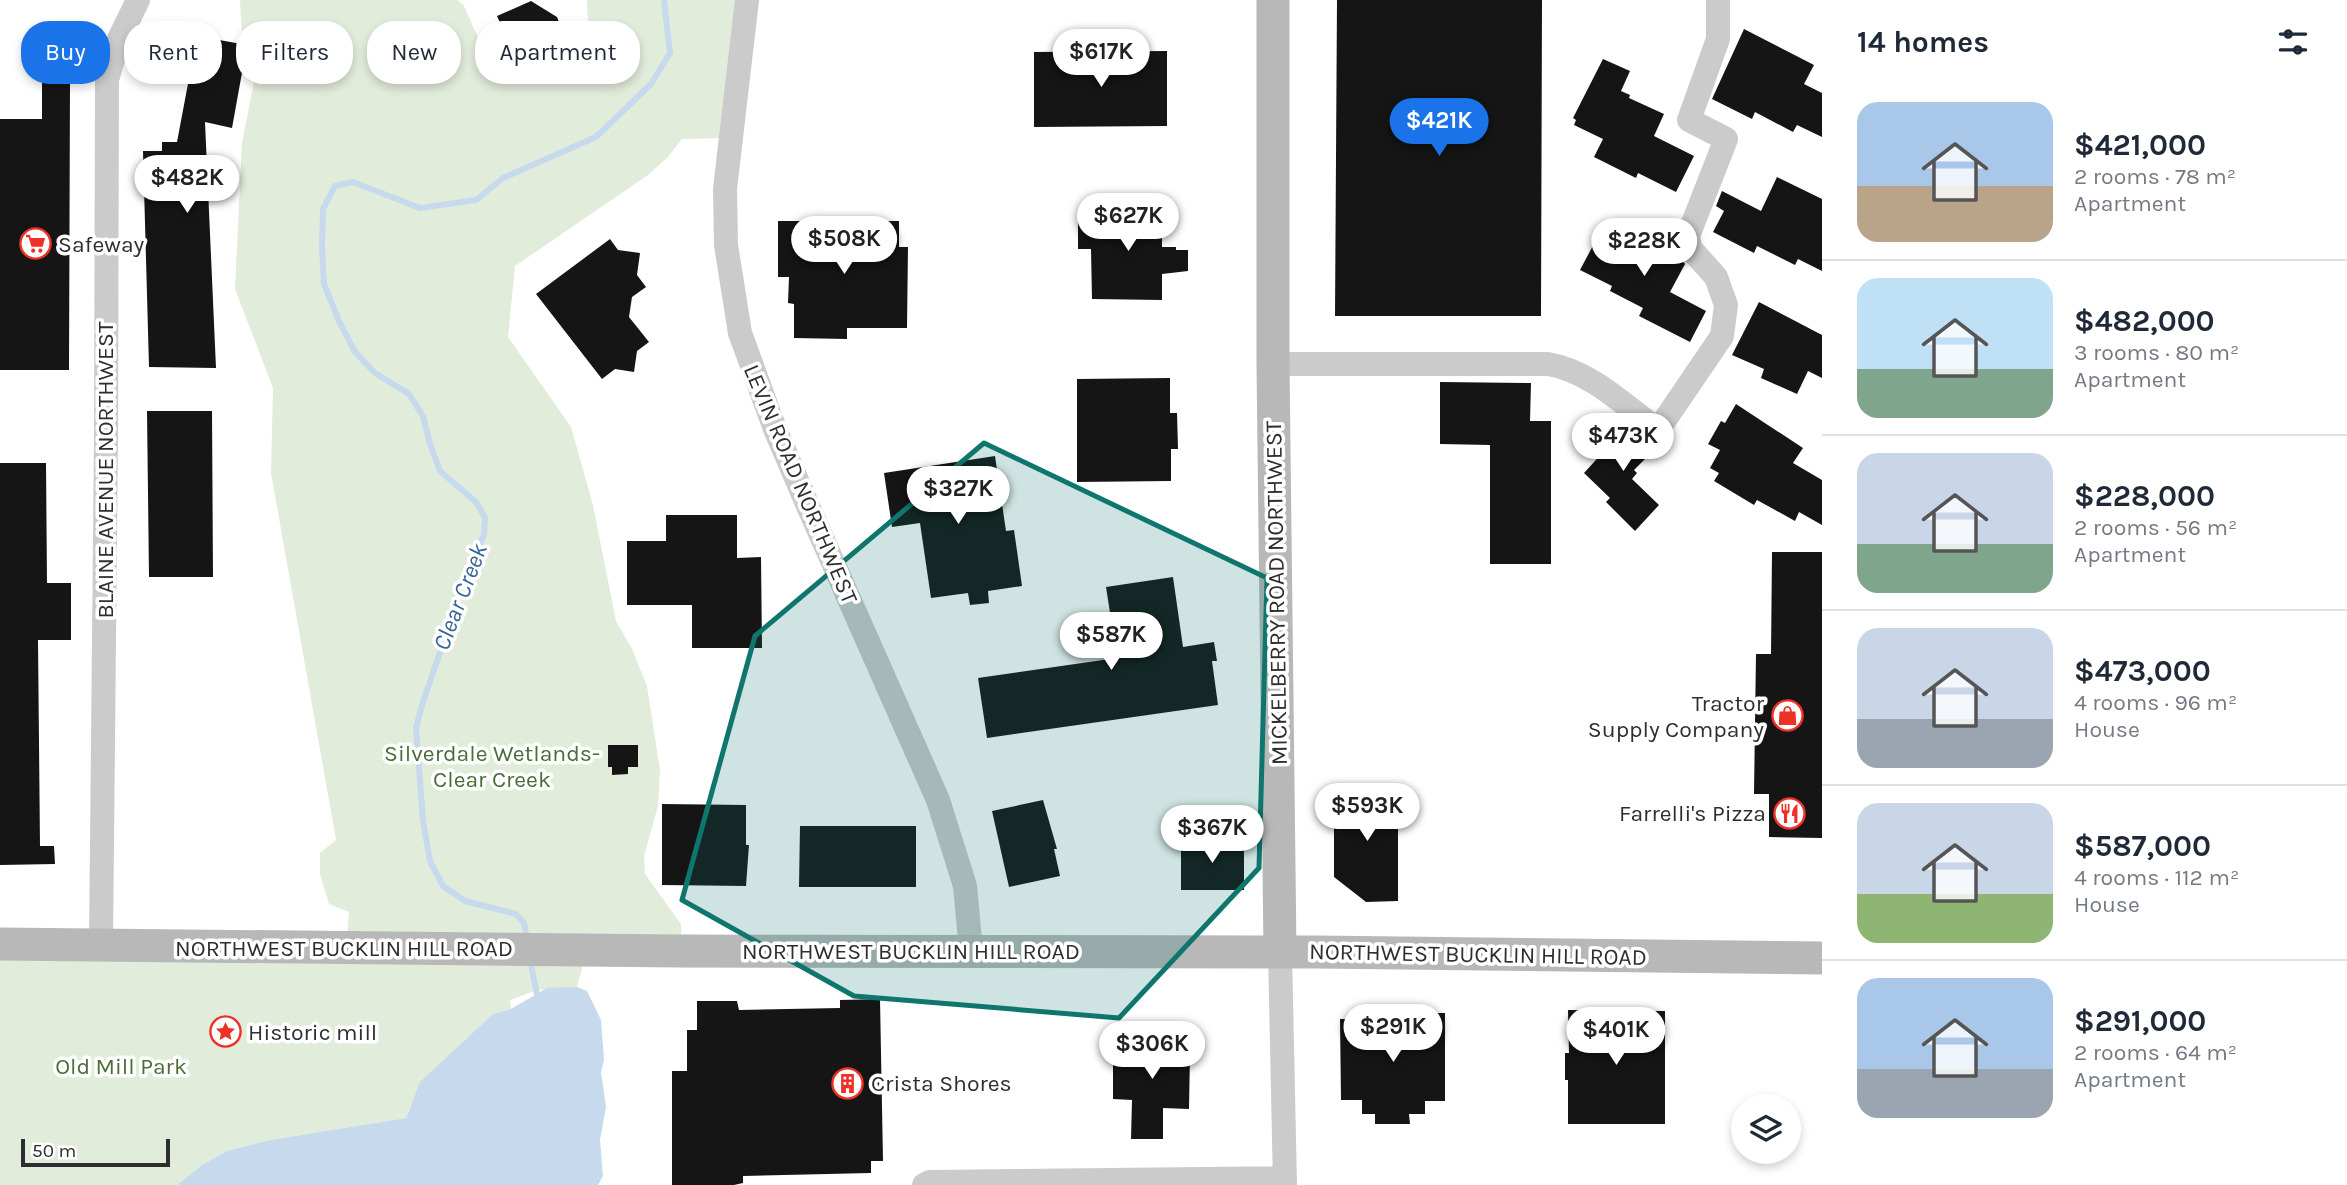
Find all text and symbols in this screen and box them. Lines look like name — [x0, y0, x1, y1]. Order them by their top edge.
chip: Buy — [21, 21, 110, 84]
chip: Rent — [124, 21, 222, 84]
chip: Filters — [236, 21, 353, 84]
chip: New — [367, 21, 461, 84]
chip: Apartment — [475, 21, 640, 84]
icon: filters — [2274, 23, 2312, 61]
text: 14 homes — [1857, 24, 1989, 60]
pin: $617K — [1052, 29, 1150, 89]
text: $617K — [1069, 38, 1133, 65]
pin: $421K — [1390, 99, 1488, 158]
text: $421K — [1406, 107, 1472, 134]
text: $421,000 — [2074, 127, 2206, 163]
icon: home — [1913, 130, 1997, 214]
pin: $482K — [138, 156, 236, 215]
text: 2 rooms · 78 m² — [2074, 163, 2236, 190]
text: $482K — [150, 164, 224, 191]
text: Apartment — [2074, 190, 2186, 217]
pin: $627K — [1079, 194, 1177, 253]
text: $627K — [1093, 202, 1163, 229]
pin: $508K — [795, 216, 893, 276]
pin: $228K — [1595, 218, 1693, 278]
text: $508K — [807, 225, 881, 252]
supermarket icon: Safeway — [18, 227, 52, 261]
text: $228K — [1607, 227, 1681, 254]
place label: Safeway — [58, 231, 145, 258]
text: $482,000 — [2074, 303, 2215, 339]
icon: home — [1913, 306, 1997, 390]
street label: BLAINE AVENUE NORTHWEST — [92, 321, 119, 618]
text: 3 rooms · 80 m² — [2074, 339, 2239, 366]
street label: LEVIN ROAD NORTHWEST — [738, 360, 863, 608]
text: Apartment — [2074, 366, 2186, 393]
pin: $473K — [1574, 414, 1672, 473]
street label: MICKELBERRY ROAD NORTHWEST — [1260, 420, 1293, 765]
text: $473K — [1588, 422, 1658, 449]
pin: $327K — [909, 466, 1007, 526]
text: $327K — [923, 475, 993, 502]
text: $228,000 — [2074, 478, 2215, 514]
icon: home — [1913, 481, 1997, 565]
text: 2 rooms · 56 m² — [2074, 514, 2237, 541]
water label: Clear Creek — [427, 539, 493, 654]
text: Apartment — [2074, 541, 2186, 568]
pin: $587K — [1062, 612, 1160, 672]
text: $587K — [1076, 621, 1146, 648]
text: $473,000 — [2074, 653, 2211, 689]
icon: home — [1913, 656, 1997, 740]
text: 4 rooms · 96 m² — [2074, 689, 2237, 716]
place label: Tractor Supply Company — [1588, 690, 1765, 743]
shop icon: Tractor Supply Company — [1770, 699, 1804, 733]
text: House — [2074, 716, 2140, 743]
park label: Silverdale Wetlands- Clear Creek — [384, 740, 600, 793]
pin: $593K — [1318, 784, 1416, 843]
text: $593K — [1331, 792, 1403, 819]
restaurant icon: Farrelli's Pizza — [1772, 796, 1806, 830]
place label: Farrelli's Pizza — [1619, 800, 1766, 827]
pin: $367K — [1163, 806, 1261, 865]
text: $367K — [1177, 814, 1247, 841]
text: $587,000 — [2074, 828, 2211, 864]
icon: home — [1913, 831, 1997, 915]
text: 4 rooms · 112 m² — [2074, 864, 2239, 891]
text: House — [2074, 891, 2140, 918]
street label: NORTHWEST BUCKLIN HILL ROAD — [175, 935, 513, 962]
street label: NORTHWEST BUCKLIN HILL ROAD — [742, 938, 1080, 965]
street label: NORTHWEST BUCKLIN HILL ROAD — [1309, 938, 1647, 971]
text: $291,000 — [2074, 1003, 2206, 1039]
pin: $291K — [1344, 1004, 1442, 1064]
icon: home — [1913, 1006, 1997, 1090]
pin: $401K — [1567, 1007, 1665, 1067]
text: $291K — [1359, 1013, 1427, 1040]
place icon: Historic mill — [208, 1015, 242, 1049]
text: $401K — [1582, 1016, 1650, 1043]
place label: Historic mill — [248, 1019, 377, 1046]
pin: $306K — [1103, 1021, 1201, 1081]
text: $306K — [1115, 1030, 1189, 1057]
text: 2 rooms · 64 m² — [2074, 1039, 2237, 1066]
park label: Old Mill Park — [55, 1053, 187, 1080]
building icon: Crista Shores — [831, 1066, 865, 1100]
text: Apartment — [2074, 1066, 2186, 1093]
place label: Crista Shores — [871, 1070, 1012, 1097]
map controls — [1731, 1094, 1801, 1164]
button: layers — [1731, 1094, 1801, 1164]
scale bar — [21, 1136, 170, 1168]
text: 50 m — [32, 1140, 76, 1162]

